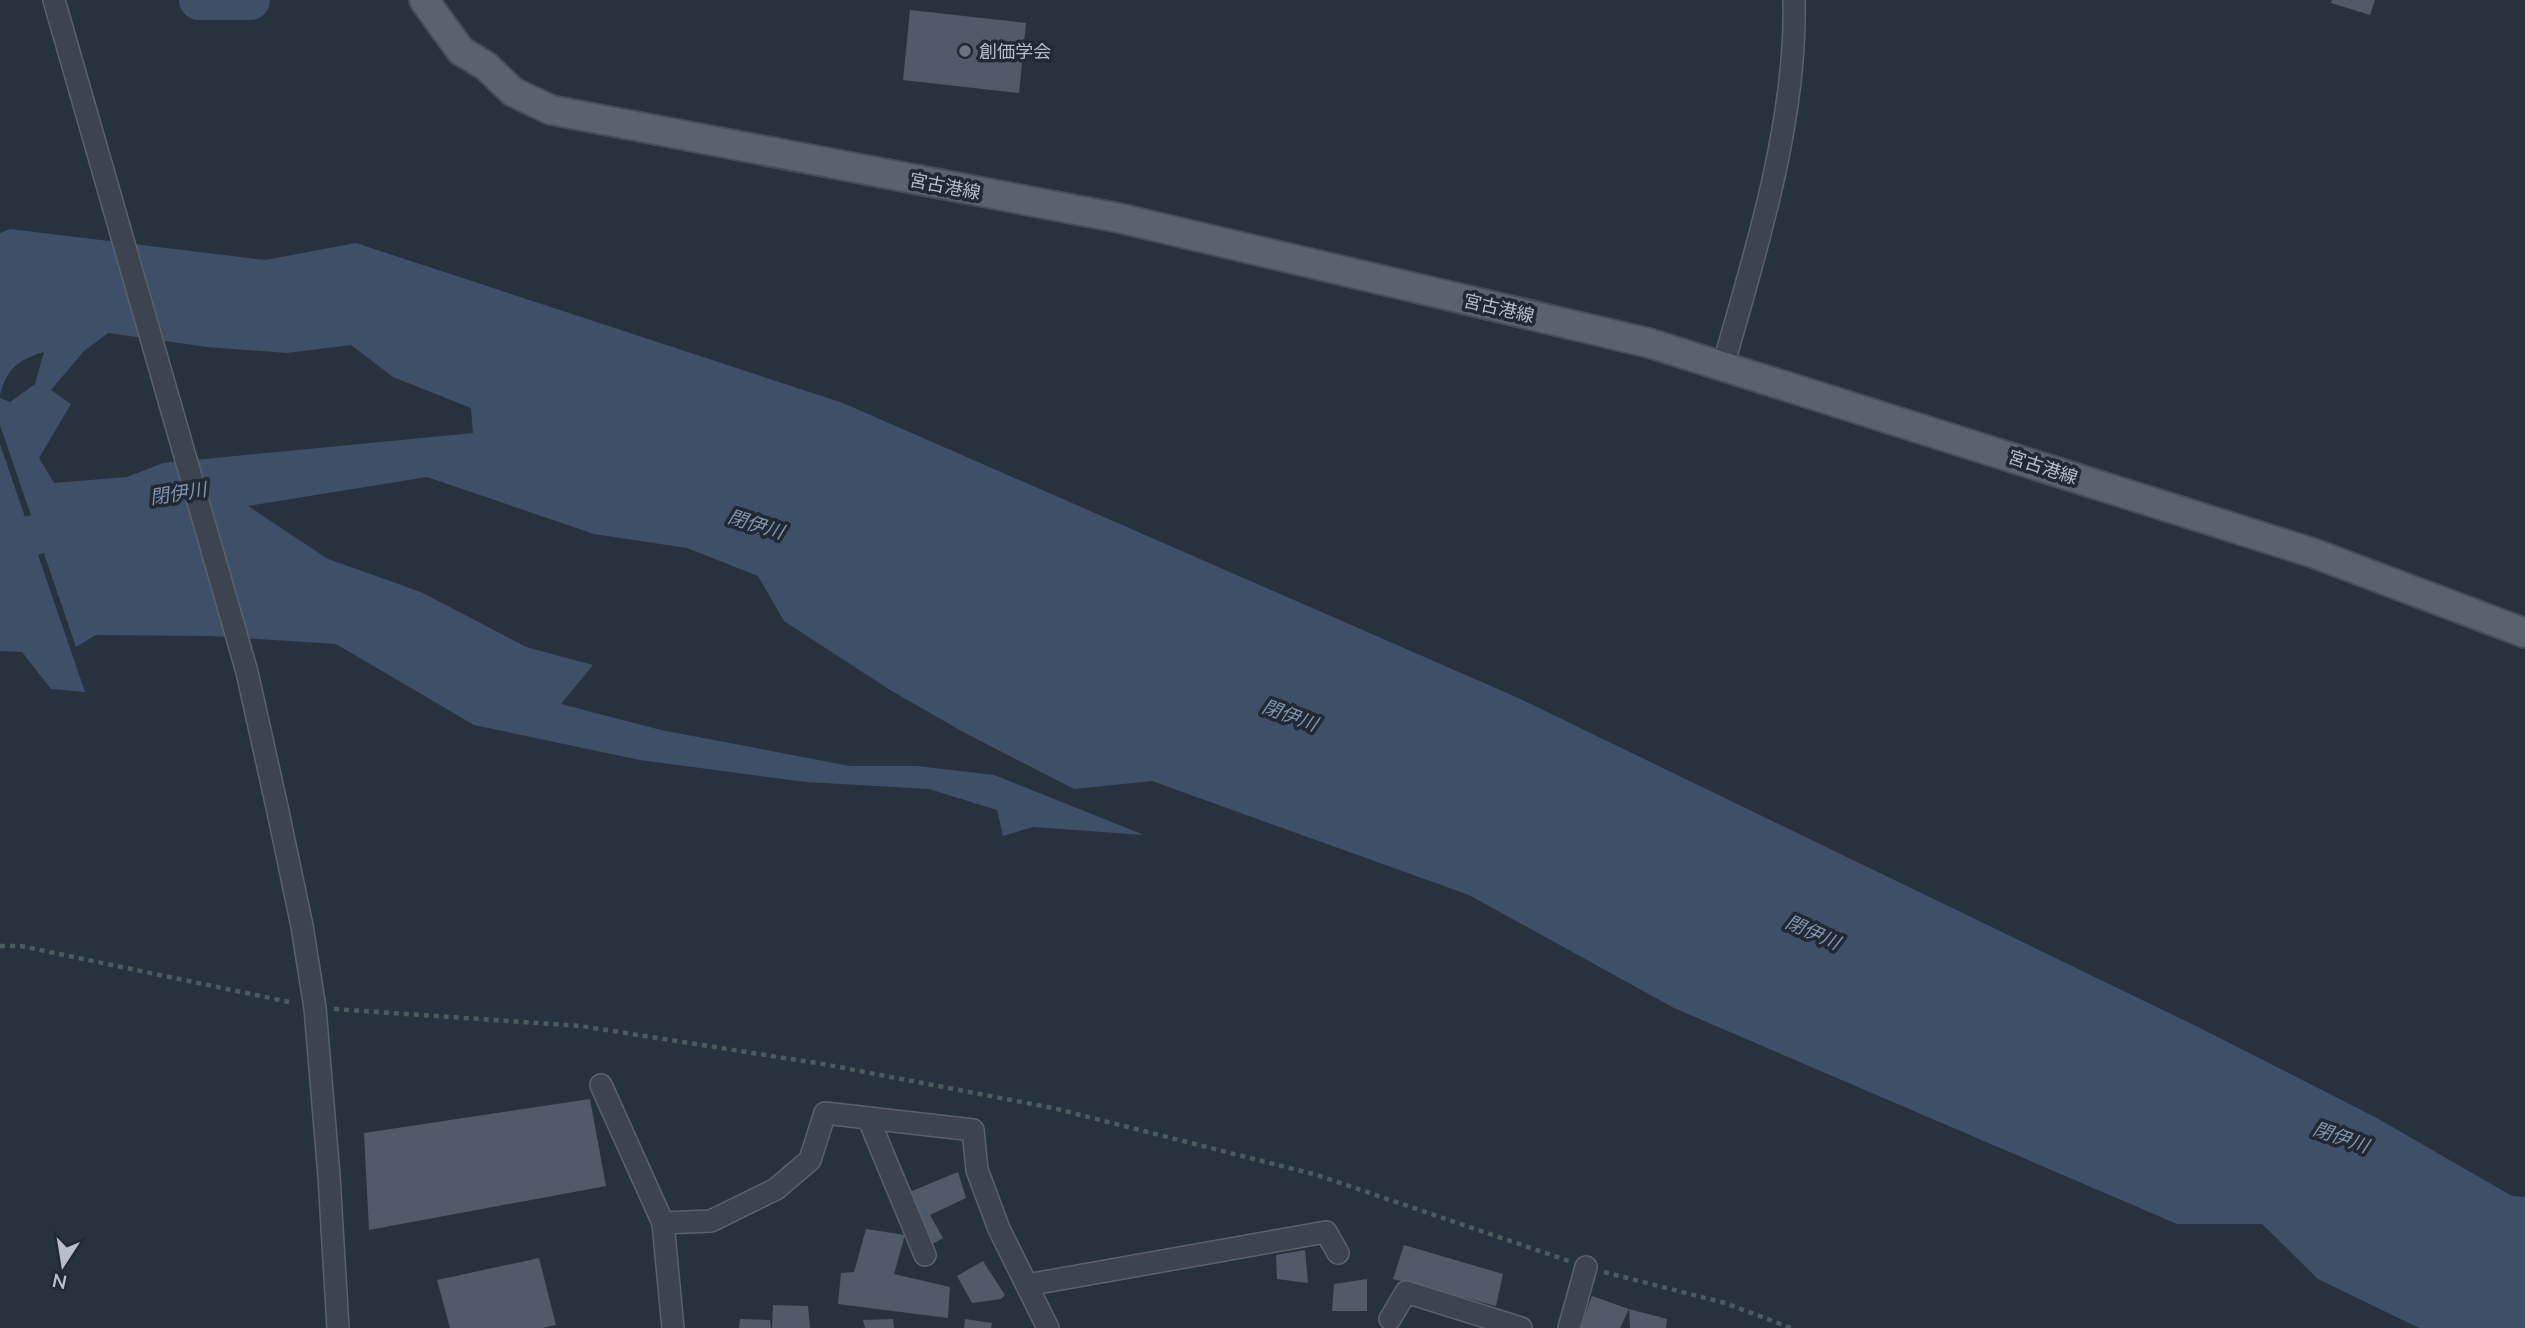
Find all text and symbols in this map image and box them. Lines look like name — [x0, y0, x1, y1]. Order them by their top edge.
place label: 創価学会 — [979, 40, 1051, 63]
marker: 創価学会 — [957, 43, 973, 59]
street label: 宮古港線 — [907, 168, 983, 204]
street label: 宮古港線 — [1461, 289, 1537, 327]
street label: 宮古港線 — [2005, 445, 2081, 489]
water label: 閉伊川 — [148, 476, 210, 509]
water label: 閉伊川 — [725, 504, 789, 544]
water label: 閉伊川 — [1259, 694, 1323, 737]
water label: 閉伊川 — [1782, 909, 1846, 955]
water label: 閉伊川 — [2310, 1116, 2374, 1158]
north arrow — [28, 1230, 98, 1300]
text: N — [50, 1268, 69, 1295]

